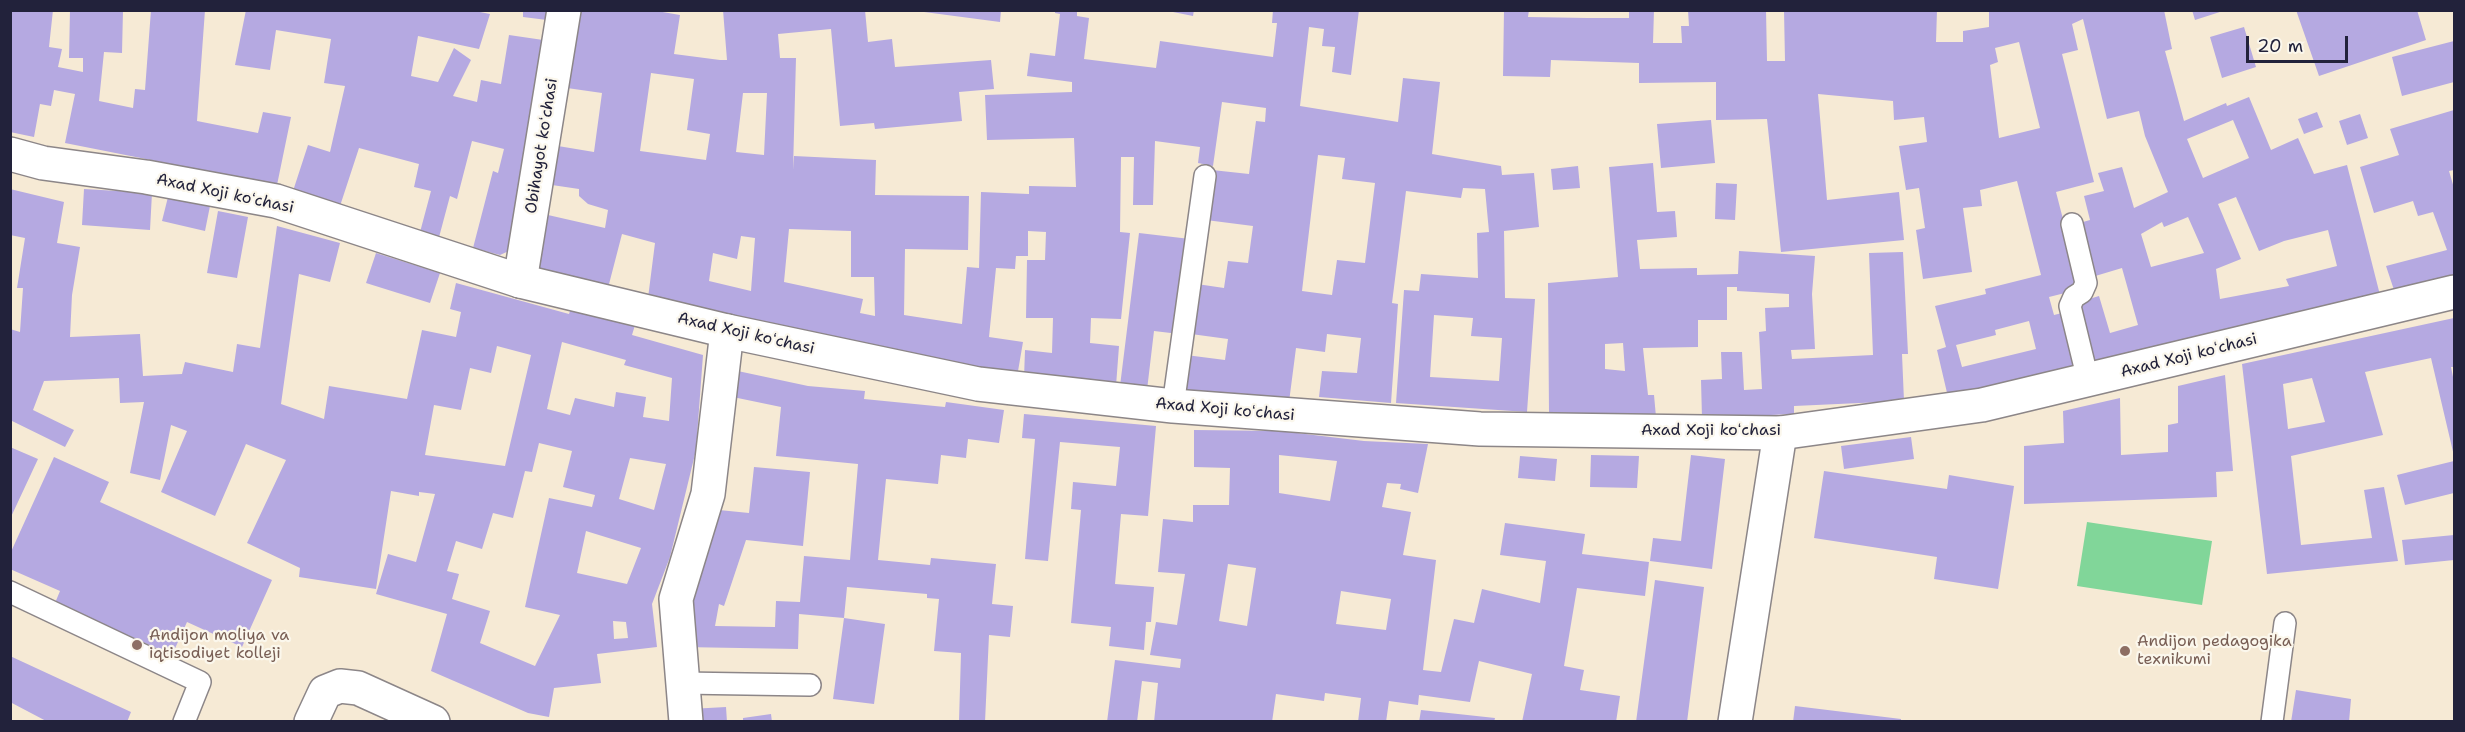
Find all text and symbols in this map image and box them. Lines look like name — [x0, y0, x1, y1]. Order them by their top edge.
scale bar — [2249, 24, 2351, 62]
text: 20 m — [2257, 34, 2303, 58]
street label: Obihayot koʻchasi — [522, 77, 562, 215]
street label: Axad Xoji koʻchasi — [155, 170, 295, 218]
street label: Axad Xoji koʻchasi — [676, 309, 816, 359]
street label: Axad Xoji koʻchasi — [2119, 330, 2259, 382]
street label: Axad Xoji koʻchasi — [1154, 394, 1296, 426]
street label: Axad Xoji koʻchasi — [1641, 421, 1781, 441]
place label: Andijon moliya va iqtisodiyet kolleji — [149, 626, 289, 664]
place label: Andijon pedagogika texnikumi — [2137, 632, 2292, 670]
marker: Andijon moliya va iqtisodiyet kolleji — [130, 638, 144, 652]
marker: Andijon pedagogika texnikumi — [2118, 644, 2132, 658]

